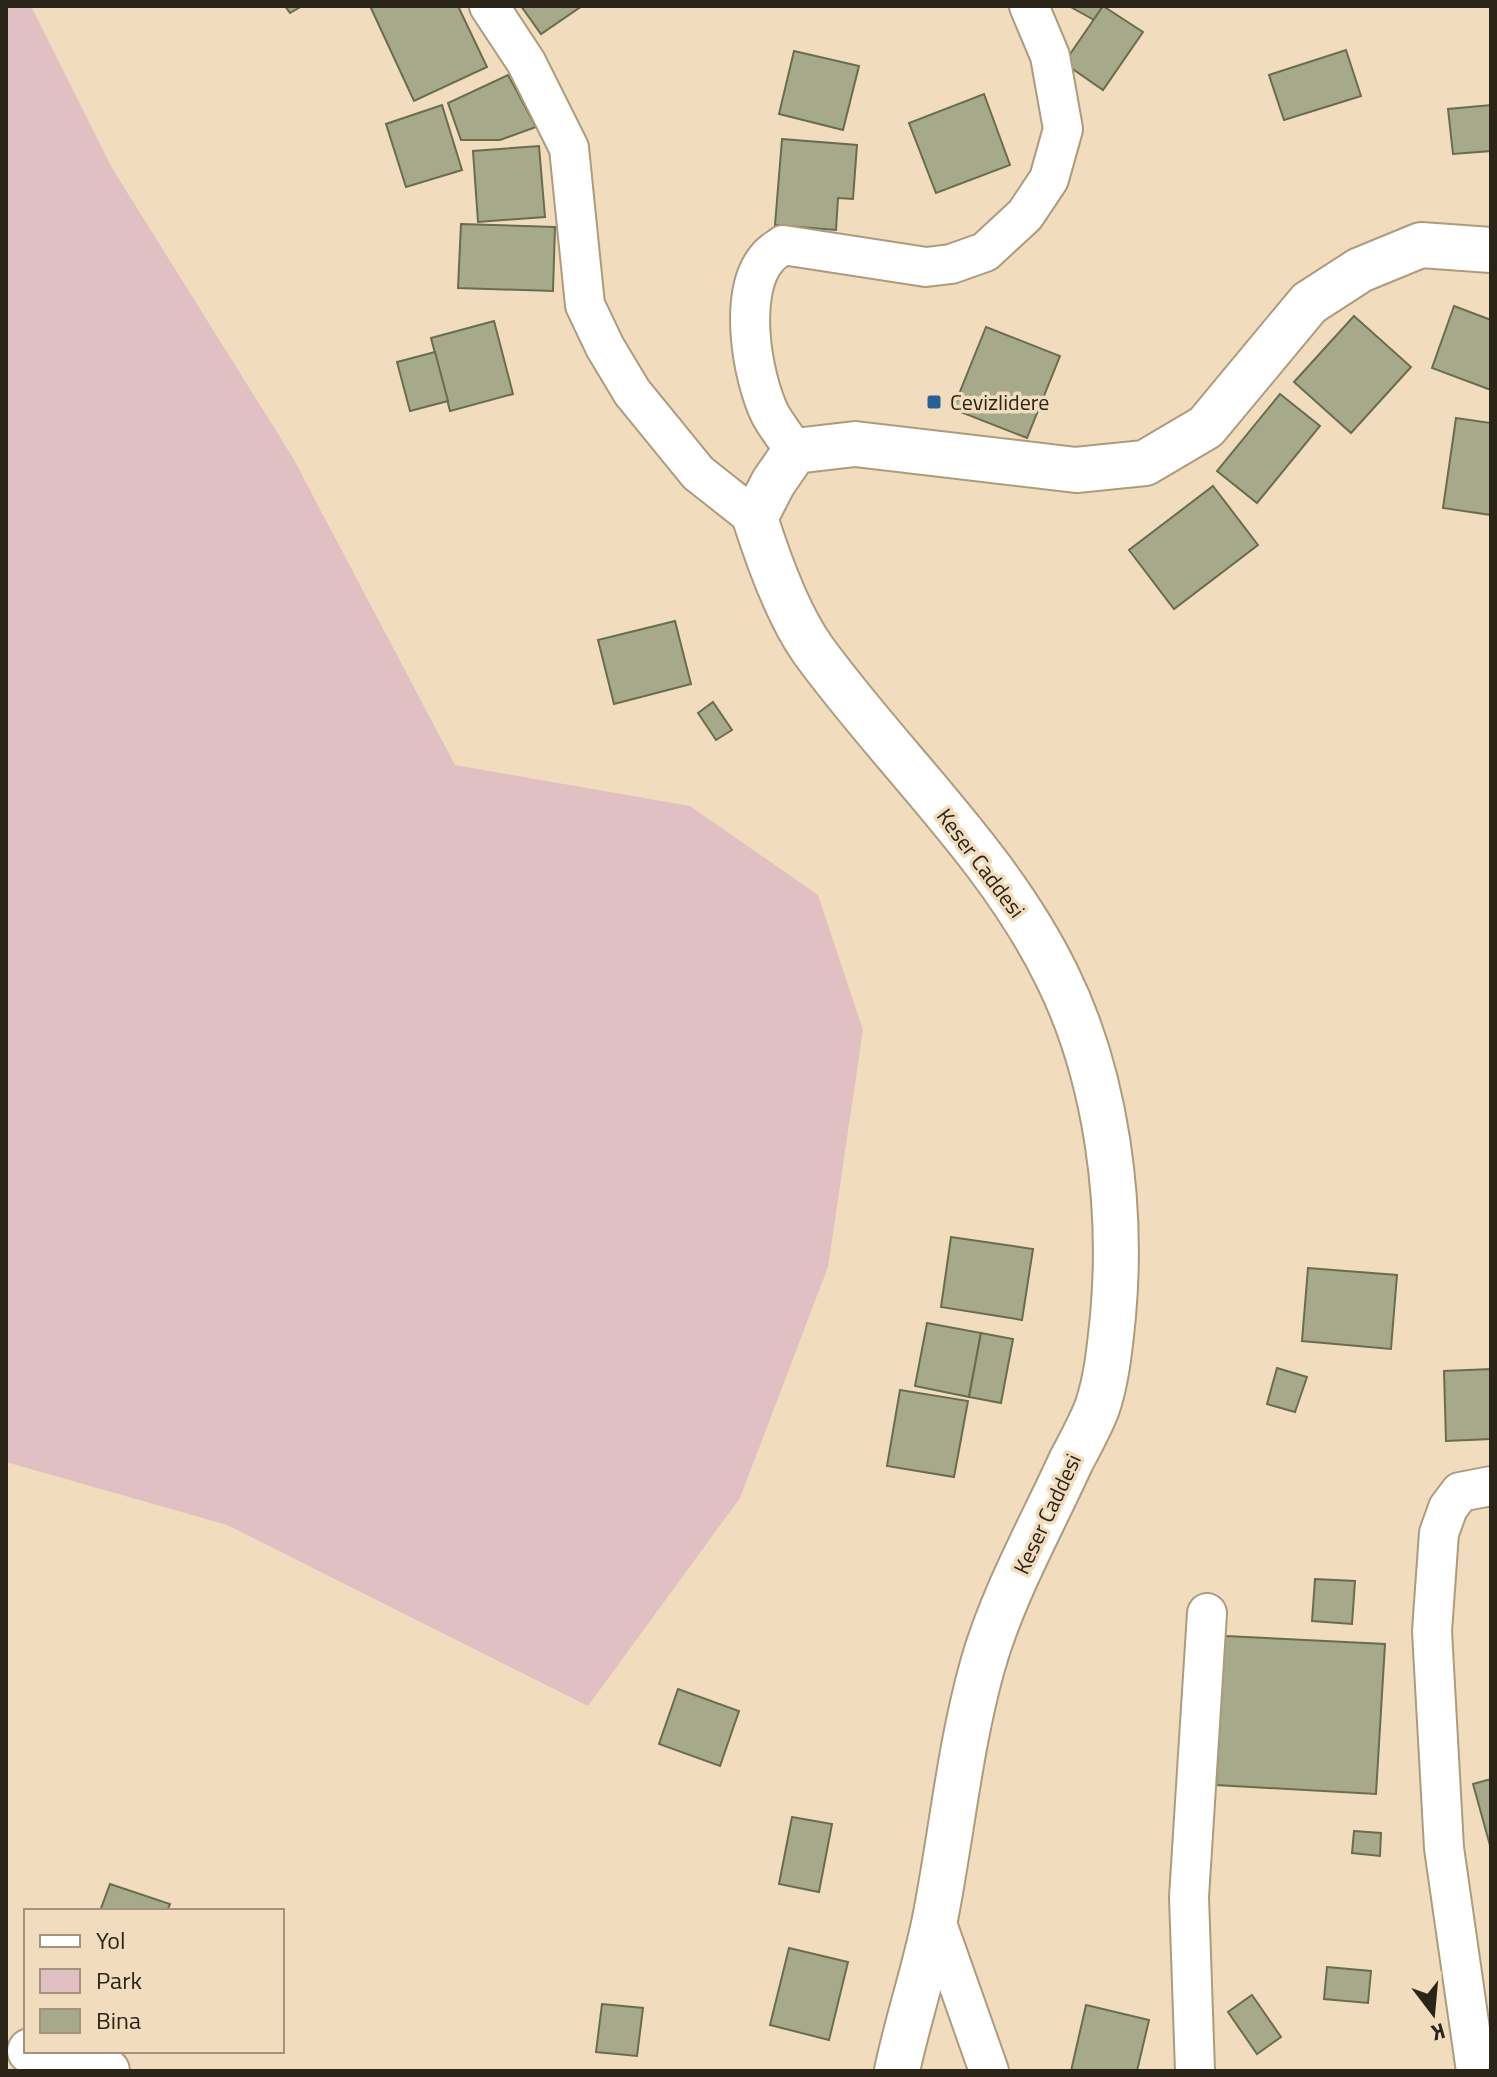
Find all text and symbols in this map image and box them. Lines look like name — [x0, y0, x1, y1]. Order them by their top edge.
place label: Cevizlidere — [950, 385, 1049, 419]
marker: Cevizlidere — [925, 393, 943, 411]
street label: Keser Caddesi — [928, 801, 1034, 925]
street label: Keser Caddesi — [1004, 1448, 1090, 1580]
legend — [24, 1909, 284, 2053]
text: Yol — [96, 1922, 125, 1958]
text: Park — [96, 1962, 142, 1998]
north arrow — [1393, 1973, 1473, 2053]
text: Bina — [96, 2002, 141, 2038]
text: K — [1428, 2014, 1449, 2050]

